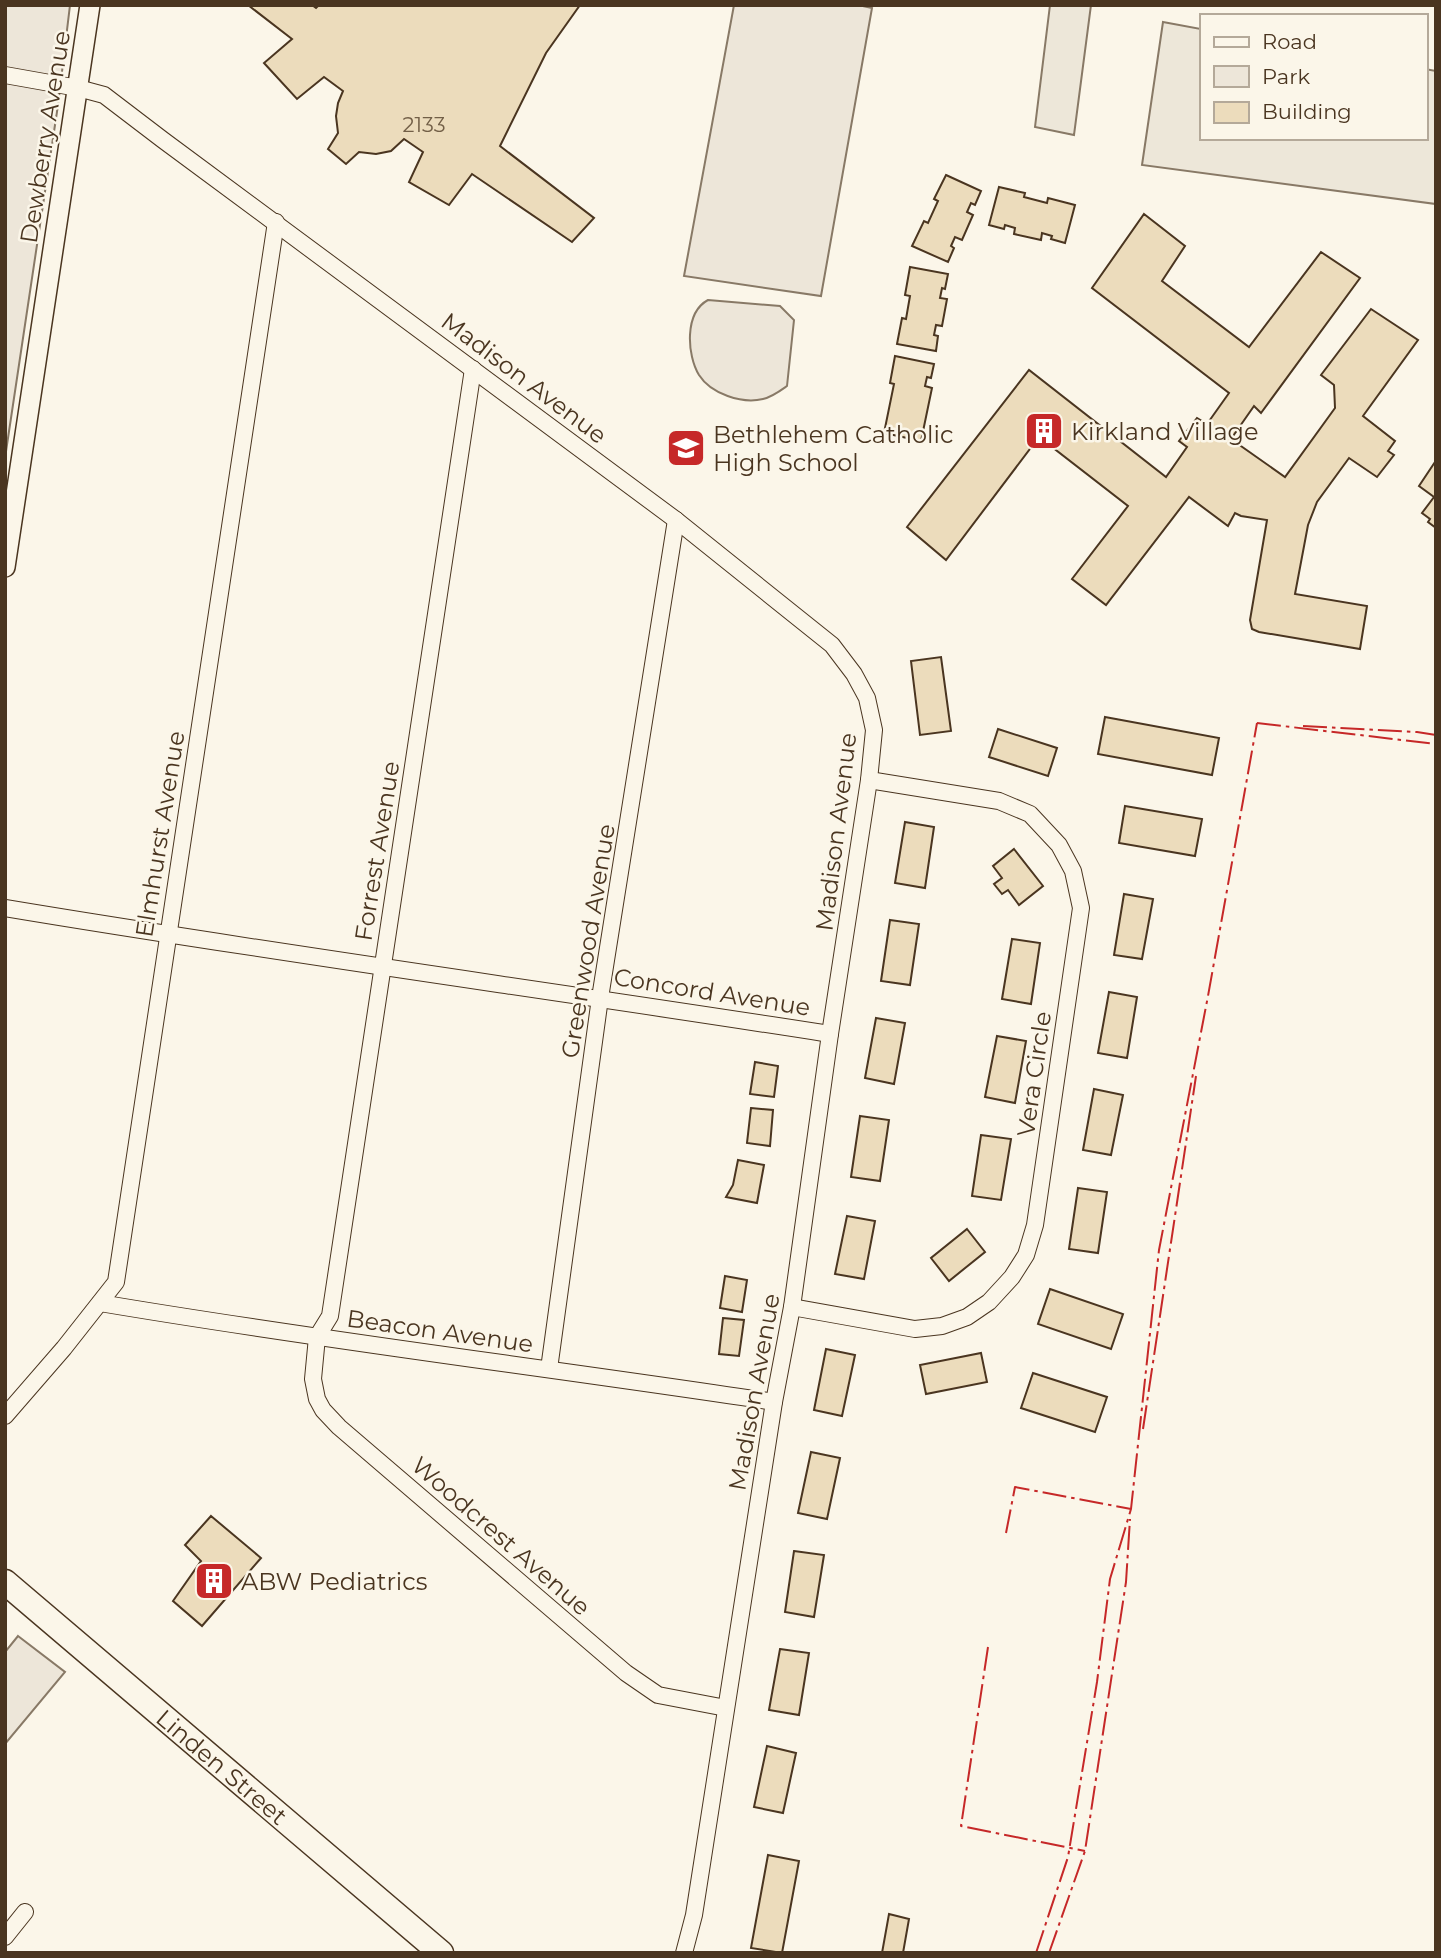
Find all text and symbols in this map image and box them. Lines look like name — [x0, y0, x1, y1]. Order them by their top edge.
legend — [1200, 14, 1427, 140]
street label: Dewberry Avenue — [14, 29, 76, 245]
text: Road — [1262, 29, 1317, 54]
text: Park — [1262, 64, 1310, 89]
text: Building — [1262, 99, 1352, 124]
house number: 2133 — [402, 112, 446, 137]
street label: Madison Avenue — [436, 306, 612, 450]
building icon: Kirkland Village — [1023, 410, 1065, 452]
place label: Kirkland Village — [1071, 417, 1259, 446]
place label: Bethlehem Catholic High School — [713, 420, 953, 477]
school or university icon: Bethlehem Catholic High School — [665, 427, 707, 469]
street label: Elmhurst Avenue — [129, 729, 191, 939]
street label: Madison Avenue — [809, 731, 863, 933]
street label: Forrest Avenue — [348, 759, 406, 943]
street label: Greenwood Avenue — [555, 822, 621, 1060]
street label: Concord Avenue — [612, 962, 812, 1022]
street label: Vera Circle — [1011, 1010, 1057, 1138]
street label: Madison Avenue — [722, 1291, 786, 1493]
street label: Beacon Avenue — [345, 1304, 535, 1358]
street label: Woodcrest Avenue — [406, 1450, 596, 1622]
building icon: ABW Pediatrics — [193, 1560, 235, 1602]
place label: ABW Pediatrics — [241, 1567, 428, 1596]
street label: Linden Street — [151, 1703, 294, 1831]

